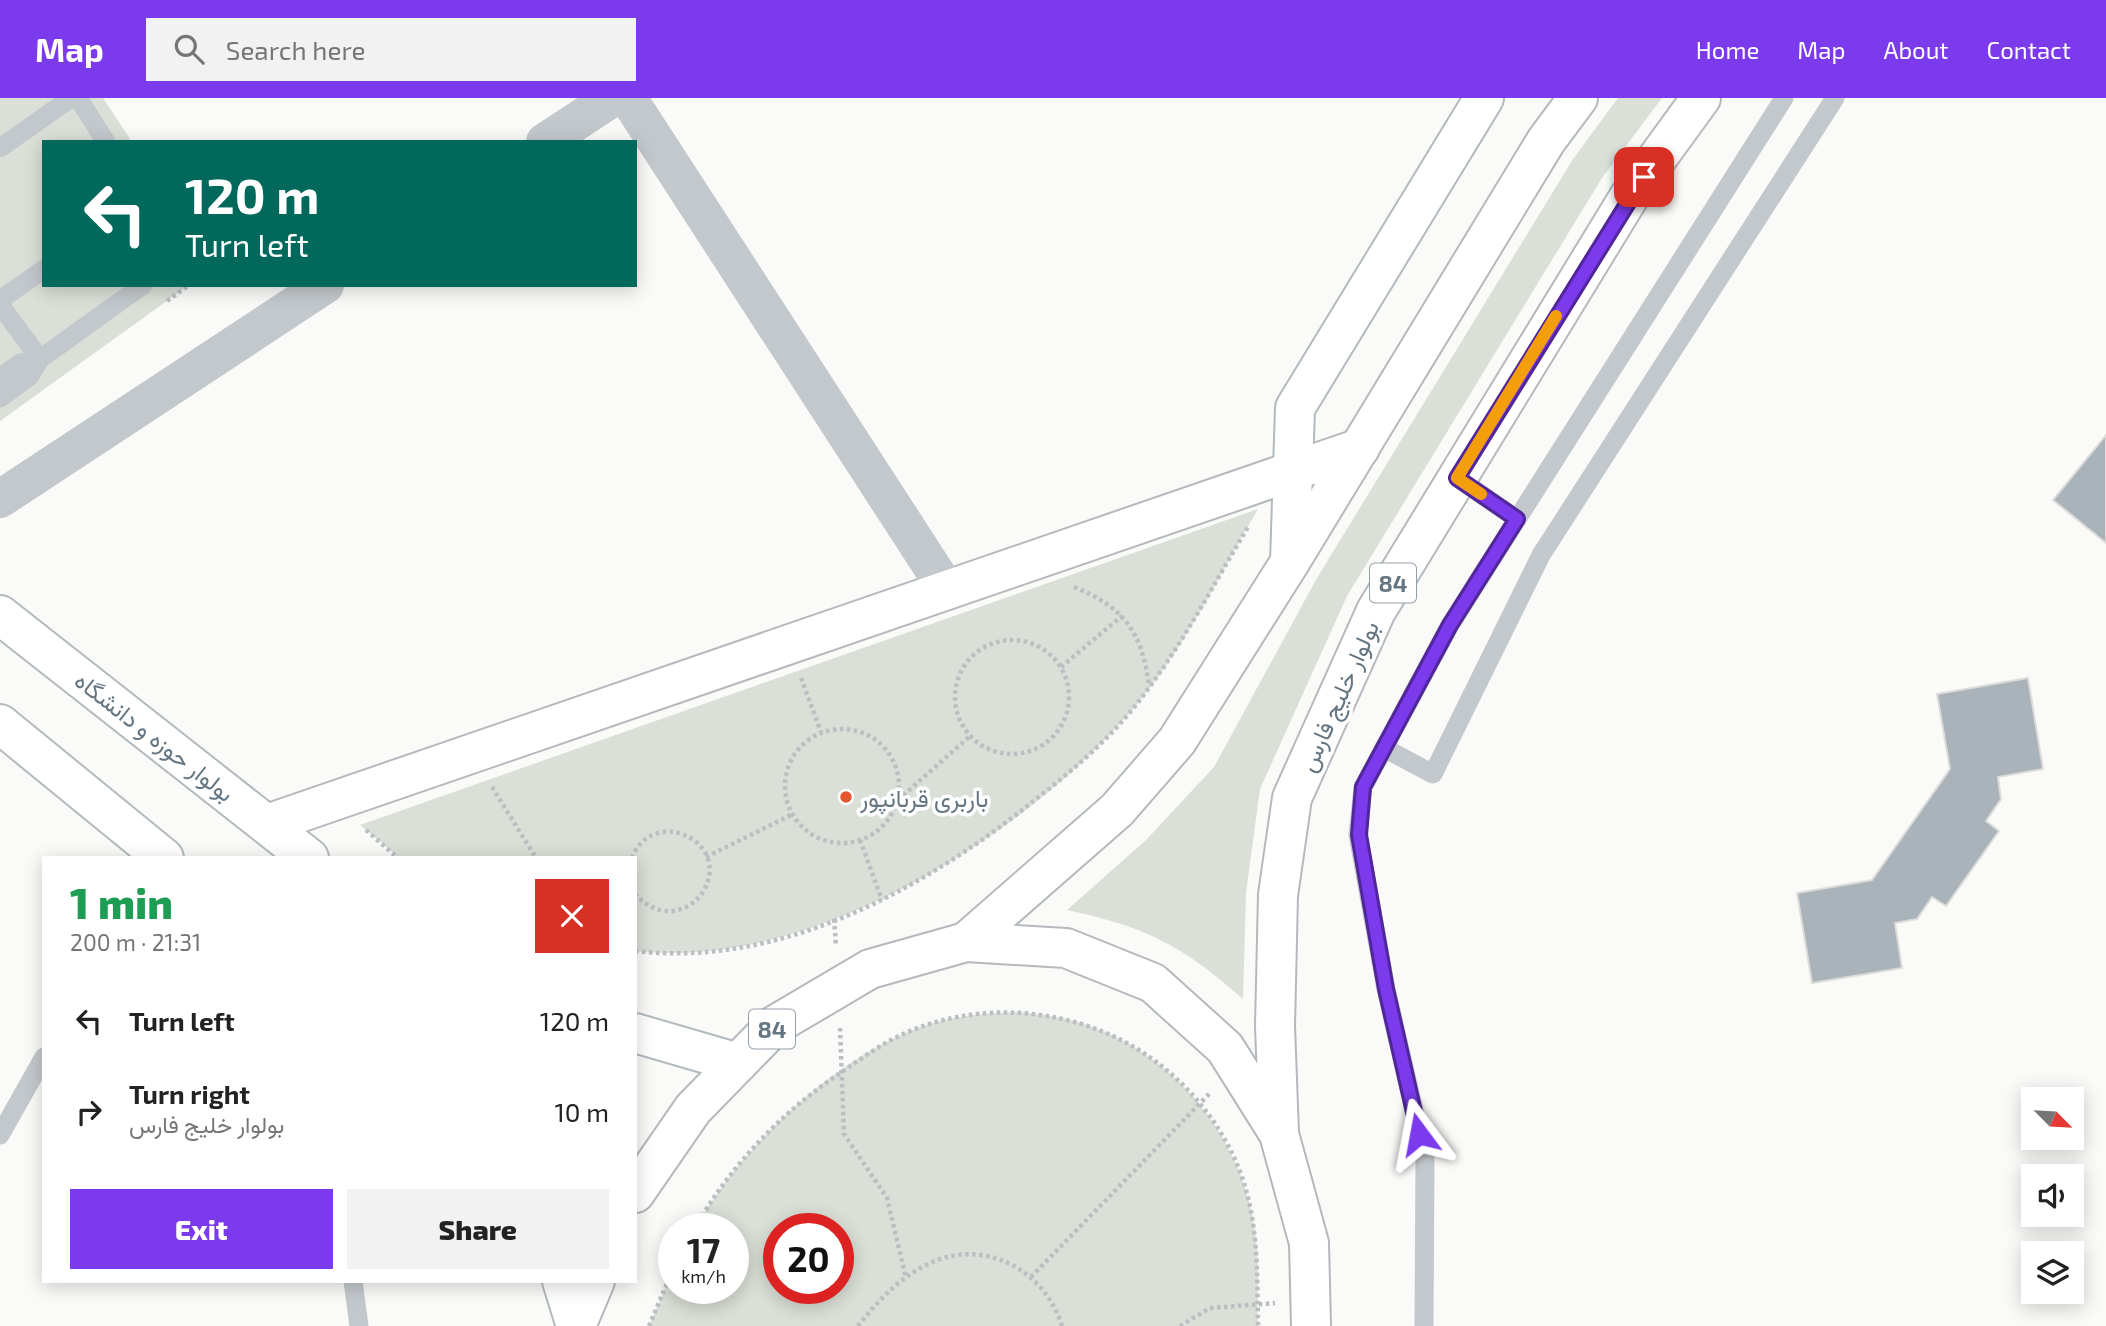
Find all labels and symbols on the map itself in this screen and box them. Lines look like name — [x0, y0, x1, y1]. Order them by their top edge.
pin — [1614, 147, 1674, 207]
road number: 84 — [1370, 564, 1416, 603]
street label: بولوار خلیج فارس — [1292, 616, 1388, 778]
street label: بولوار حوزه و دانشگاه — [68, 665, 240, 809]
place label: باربری قربانپور — [859, 783, 988, 815]
marker: باربری قربانپور — [838, 789, 854, 805]
road number: 84 — [749, 1010, 795, 1048]
north arrow — [2021, 1087, 2084, 1150]
position arrow — [1382, 1097, 1456, 1171]
speed limit sign: 20 — [763, 1213, 854, 1304]

